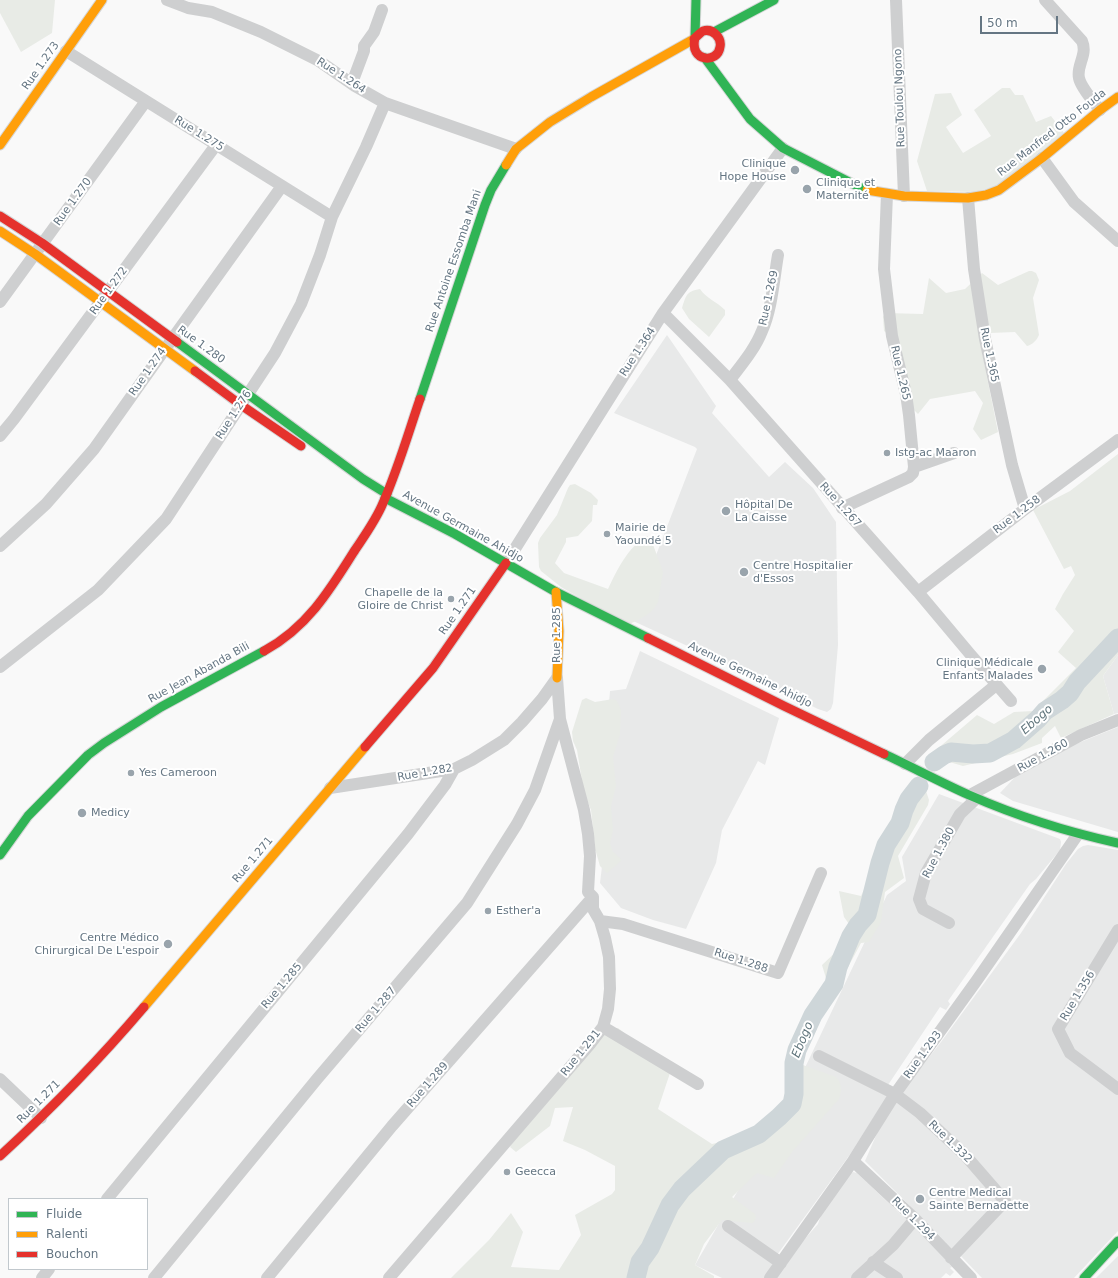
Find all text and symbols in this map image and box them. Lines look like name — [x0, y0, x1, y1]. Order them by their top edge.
scale bar — [982, 8, 1060, 34]
text: 50 m — [987, 16, 1018, 30]
street label: Rue 1.273 — [20, 39, 62, 93]
street label: Rue Toulou Ngono — [892, 48, 908, 148]
street label: Rue 1.264 — [314, 55, 368, 97]
street label: Rue Manfred Otto Fouda — [995, 87, 1109, 179]
street label: Rue 1.275 — [172, 114, 226, 154]
place label: Clinique Hope House — [719, 157, 786, 183]
marker: Clinique Hope House — [789, 164, 801, 176]
street label: Rue 1.270 — [51, 176, 95, 228]
place label: Clinique et Maternité — [816, 176, 875, 202]
marker: Clinique et Maternité — [801, 183, 813, 195]
street label: Rue Antoine Essomba Mani — [423, 188, 485, 334]
street label: Rue 1.272 — [87, 265, 131, 317]
street label: Rue 1.269 — [757, 269, 781, 327]
street label: Rue 1.280 — [175, 323, 227, 367]
street label: Rue 1.364 — [617, 325, 659, 379]
street label: Rue 1.365 — [977, 326, 1001, 384]
street label: Rue 1.265 — [887, 344, 913, 402]
street label: Rue 1.274 — [127, 345, 169, 399]
street label: Rue 1.276 — [213, 388, 255, 442]
place label: Istg-ac Maaron — [895, 446, 976, 460]
marker: Istg-ac Maaron — [882, 448, 892, 458]
street label: Rue 1.267 — [816, 480, 864, 530]
street label: Avenue Germaine Ahidjo — [400, 488, 526, 566]
street label: Rue 1.258 — [991, 493, 1043, 537]
place label: Hôpital De La Caisse — [735, 498, 793, 524]
marker: Hôpital De La Caisse — [720, 505, 732, 517]
place label: Mairie de Yaoundé 5 — [615, 521, 672, 547]
marker: Mairie de Yaoundé 5 — [602, 529, 612, 539]
place label: Centre Hospitalier d'Essos — [753, 559, 853, 585]
marker: Centre Hospitalier d'Essos — [738, 566, 750, 578]
street label: Rue 1.271 — [437, 584, 479, 638]
place label: Chapelle de la Gloire de Christ — [358, 586, 443, 612]
marker: Chapelle de la Gloire de Christ — [446, 594, 456, 604]
street label: Rue 1.285 — [550, 607, 564, 663]
street label: Avenue Germaine Ahidjo — [686, 639, 814, 711]
street label: Rue Jean Abanda Bili — [146, 640, 252, 706]
place label: Clinique Médicale Enfants Malades — [936, 656, 1033, 682]
marker: Clinique Médicale Enfants Malades — [1036, 663, 1048, 675]
water label: Ebogo — [1018, 702, 1056, 738]
street label: Rue 1.260 — [1015, 737, 1071, 775]
street label: Rue 1.282 — [396, 762, 454, 784]
place label: Yes Cameroon — [139, 766, 217, 780]
marker: Yes Cameroon — [126, 768, 136, 778]
place label: Medicy — [91, 806, 130, 820]
marker: Medicy — [76, 807, 88, 819]
street label: Rue 1.380 — [920, 825, 958, 881]
street label: Rue 1.271 — [230, 834, 276, 886]
place label: Esther'a — [496, 904, 541, 918]
marker: Esther'a — [483, 906, 493, 916]
place label: Centre Médico Chirurgical De L'espoir — [34, 931, 159, 957]
marker: Centre Médico Chirurgical De L'espoir — [162, 938, 174, 950]
street label: Rue 1.288 — [712, 946, 770, 976]
street label: Rue 1.285 — [259, 960, 305, 1012]
street label: Rue 1.356 — [1058, 969, 1098, 1023]
street label: Rue 1.287 — [353, 984, 399, 1036]
water label: Ebogo — [789, 1020, 817, 1060]
street label: Rue 1.291 — [558, 1027, 604, 1079]
street label: Rue 1.293 — [901, 1029, 945, 1081]
street label: Rue 1.289 — [405, 1060, 451, 1110]
street label: Rue 1.271 — [15, 1078, 63, 1126]
street label: Rue 1.332 — [925, 1118, 975, 1166]
place label: Geecca — [515, 1165, 556, 1179]
marker: Geecca — [502, 1167, 512, 1177]
place label: Centre Medical Sainte Bernadette — [929, 1186, 1029, 1212]
marker: Centre Medical Sainte Bernadette — [914, 1193, 926, 1205]
street label: Rue 1.294 — [889, 1195, 937, 1243]
legend — [8, 1198, 148, 1270]
text: Fluide — [46, 1207, 82, 1221]
text: Ralenti — [46, 1227, 88, 1241]
text: Bouchon — [46, 1247, 98, 1261]

